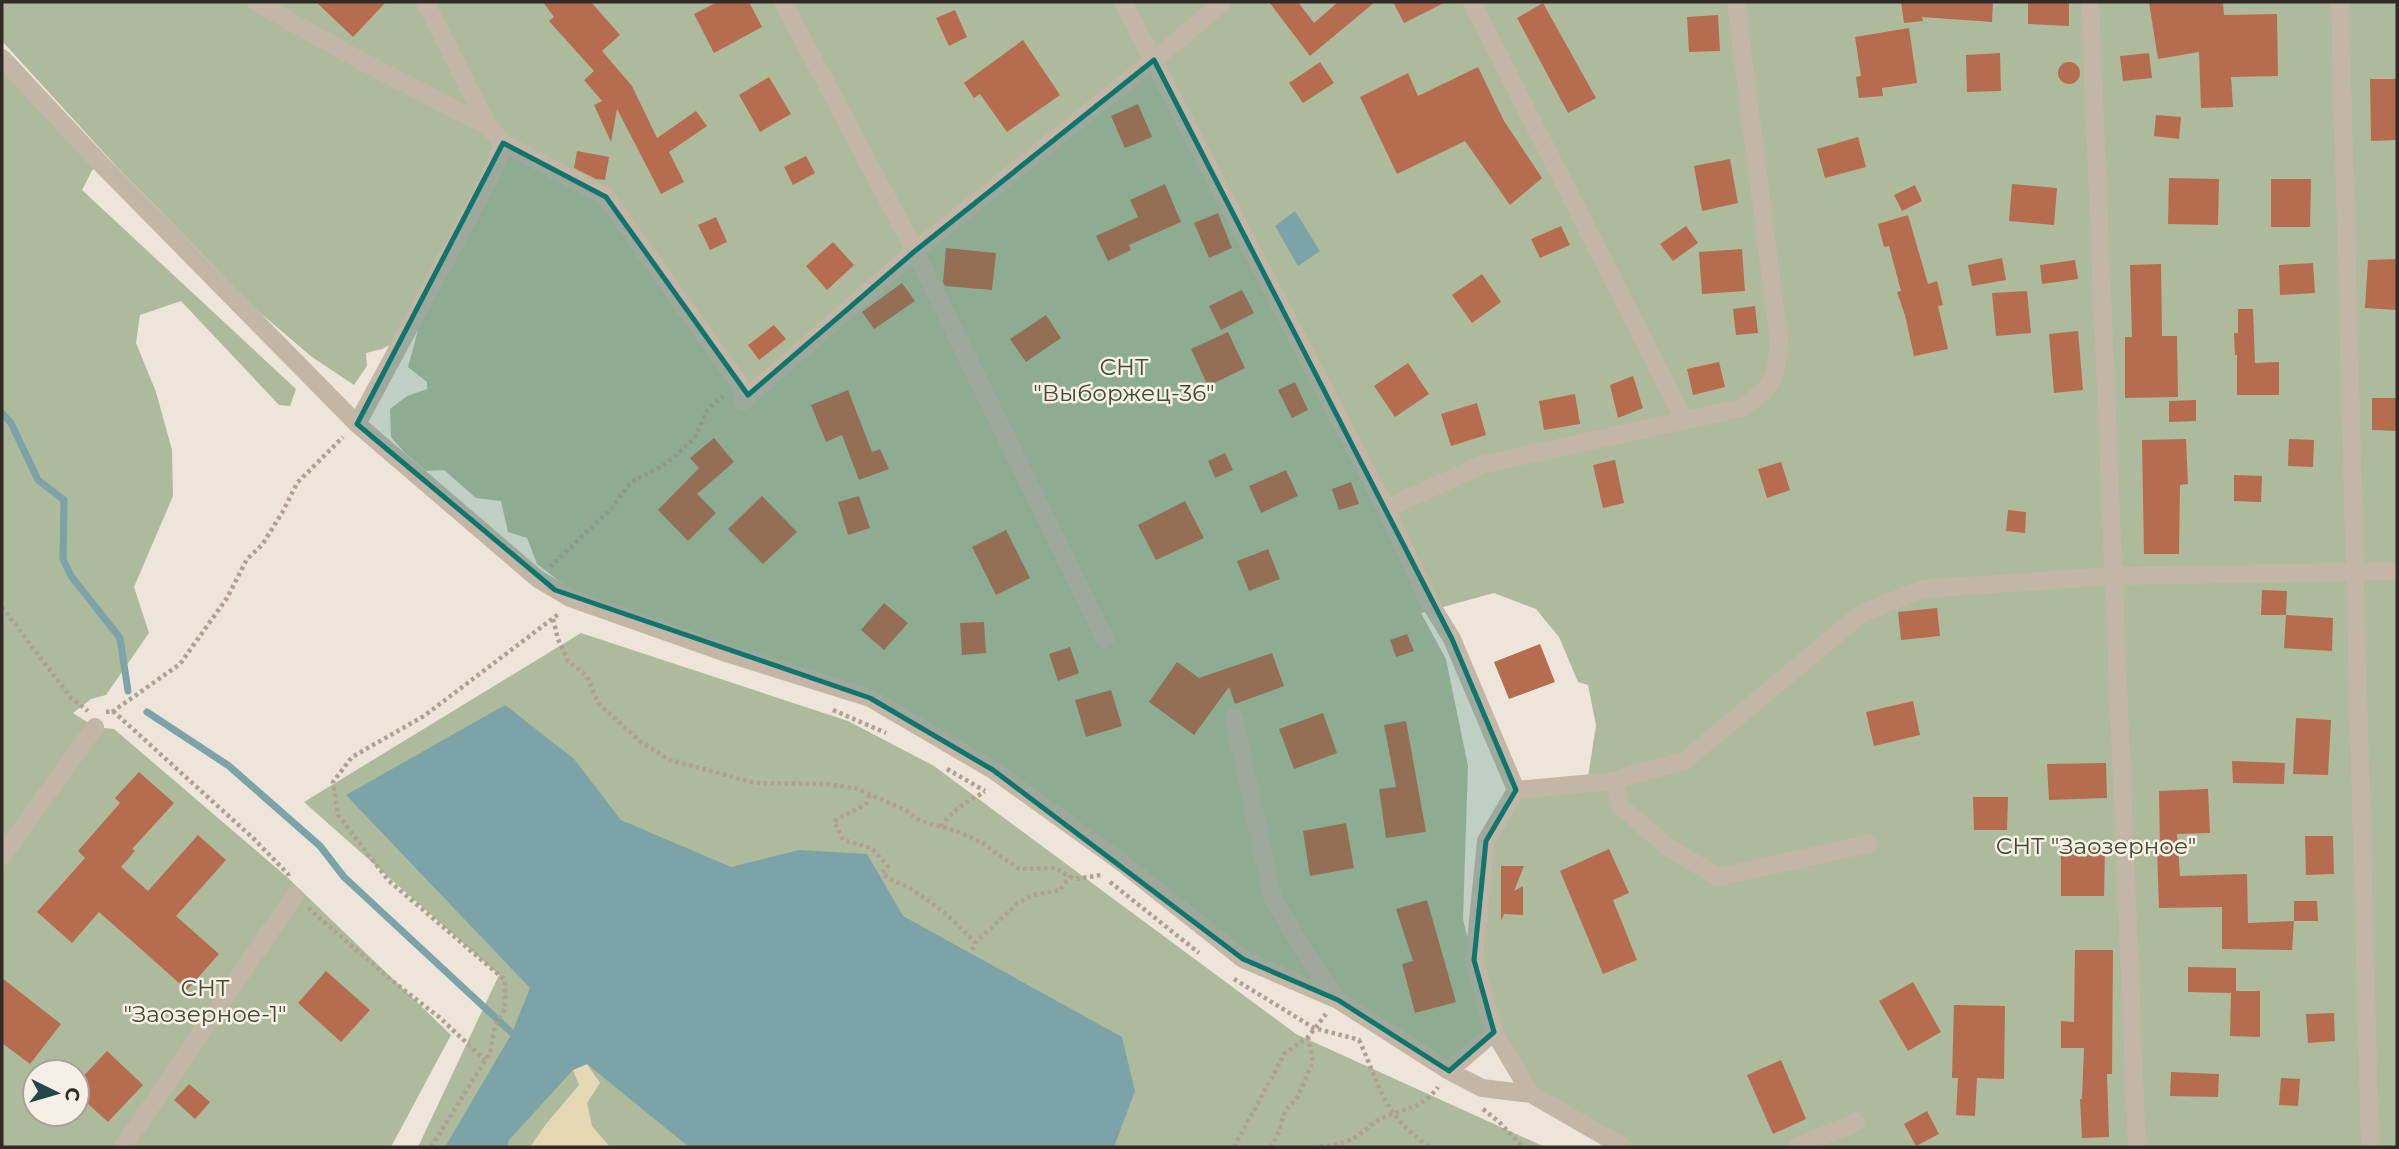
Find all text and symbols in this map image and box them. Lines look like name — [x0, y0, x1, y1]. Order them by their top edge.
park label: СНТ "Выборжец-36" — [1033, 353, 1215, 407]
park label: СНТ "Заозерное" — [1996, 832, 2196, 860]
park label: СНТ "Заозерное-1" — [123, 974, 287, 1028]
north arrow — [21, 1058, 91, 1128]
text: С — [60, 1087, 84, 1103]

